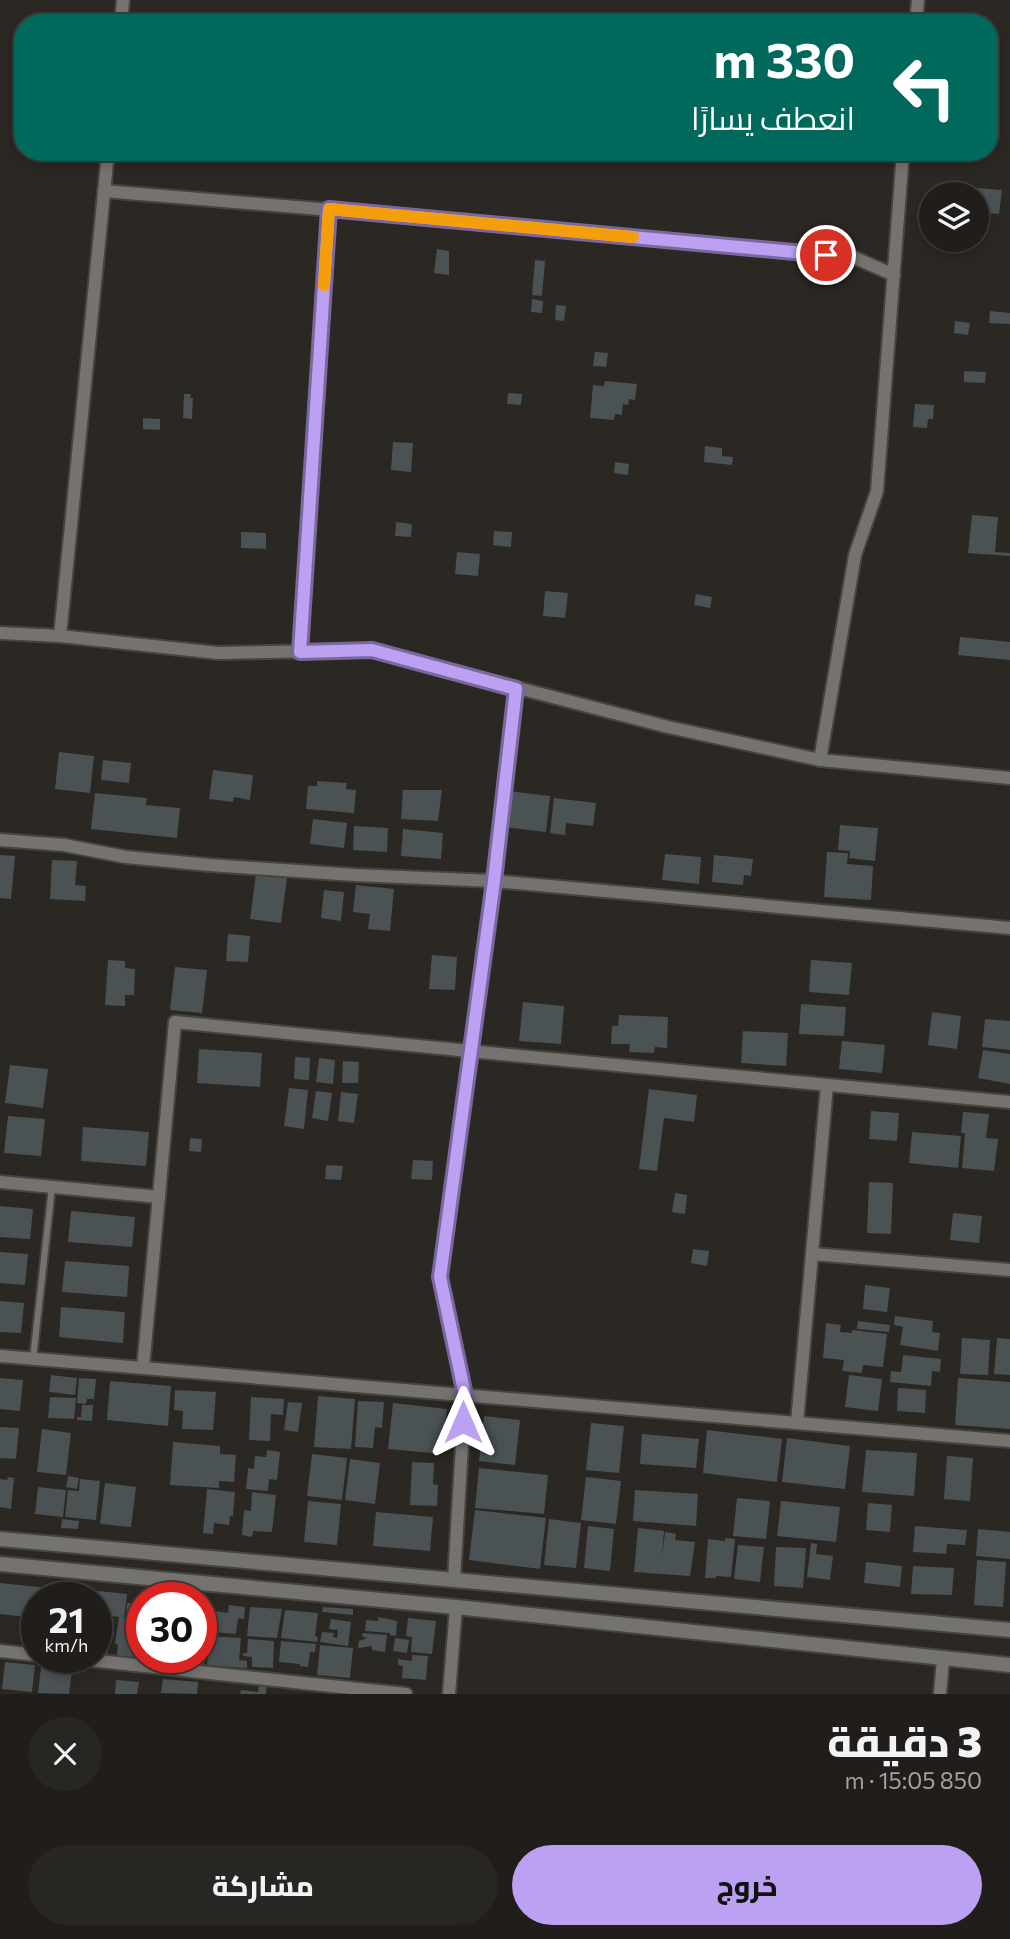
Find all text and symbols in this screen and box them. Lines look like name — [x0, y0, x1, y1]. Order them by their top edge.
text: 330 m — [714, 28, 855, 88]
icon: left — [879, 42, 970, 133]
text: انعطف يسارًا — [691, 97, 855, 137]
map controls — [919, 182, 989, 252]
button: layers — [919, 182, 989, 252]
pin — [796, 225, 856, 285]
icon: arrive — [807, 236, 845, 274]
position arrow — [426, 1385, 500, 1459]
speed limit sign: 30 — [126, 1582, 217, 1673]
text: 21 — [49, 1597, 84, 1640]
text: km/h — [45, 1634, 88, 1656]
text: 3 دقيقة — [827, 1714, 982, 1766]
button: close — [28, 1717, 102, 1791]
text: 850 m · 15:05 — [844, 1766, 982, 1794]
button: مشاركة — [28, 1845, 498, 1925]
button: خروج — [512, 1845, 982, 1925]

